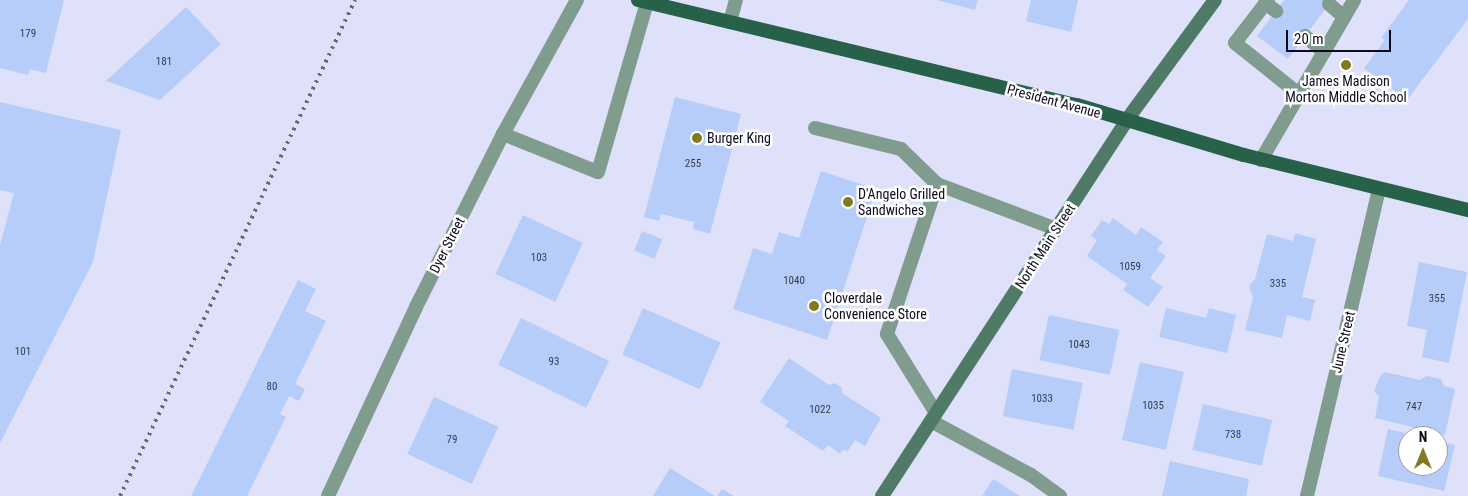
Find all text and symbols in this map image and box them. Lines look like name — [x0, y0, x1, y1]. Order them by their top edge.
scale bar — [1288, 20, 1393, 52]
house number: 179 — [20, 27, 36, 41]
text: 20 m — [1294, 30, 1324, 48]
house number: 181 — [156, 55, 172, 69]
marker: James Madison Morton Middle School — [1340, 59, 1352, 71]
place label: James Madison Morton Middle School — [1285, 73, 1407, 105]
street label: President Avenue — [1005, 80, 1103, 122]
place label: Burger King — [707, 130, 771, 146]
marker: Burger King — [691, 132, 703, 144]
house number: 255 — [685, 157, 701, 171]
place label: D'Angelo Grilled Sandwiches — [858, 186, 945, 218]
marker: D'Angelo Grilled Sandwiches — [842, 196, 854, 208]
street label: North Main Street — [1011, 200, 1079, 292]
street label: Dyer Street — [426, 214, 468, 276]
house number: 103 — [531, 251, 547, 265]
house number: 1059 — [1119, 260, 1141, 274]
house number: 1040 — [783, 274, 805, 288]
house number: 335 — [1270, 277, 1286, 291]
place label: Cloverdale Convenience Store — [824, 290, 927, 322]
house number: 355 — [1429, 292, 1445, 306]
marker: Cloverdale Convenience Store — [808, 300, 820, 312]
street label: June Street — [1328, 309, 1358, 375]
house number: 1043 — [1068, 338, 1090, 352]
house number: 101 — [15, 345, 31, 359]
house number: 93 — [549, 355, 559, 369]
house number: 80 — [267, 380, 277, 394]
house number: 1033 — [1031, 392, 1053, 406]
house number: 1035 — [1142, 399, 1164, 413]
house number: 747 — [1406, 400, 1422, 414]
house number: 1022 — [809, 403, 831, 417]
north arrow — [1398, 426, 1448, 476]
house number: 738 — [1225, 428, 1241, 442]
text: N — [1419, 429, 1427, 445]
house number: 79 — [447, 433, 457, 447]

